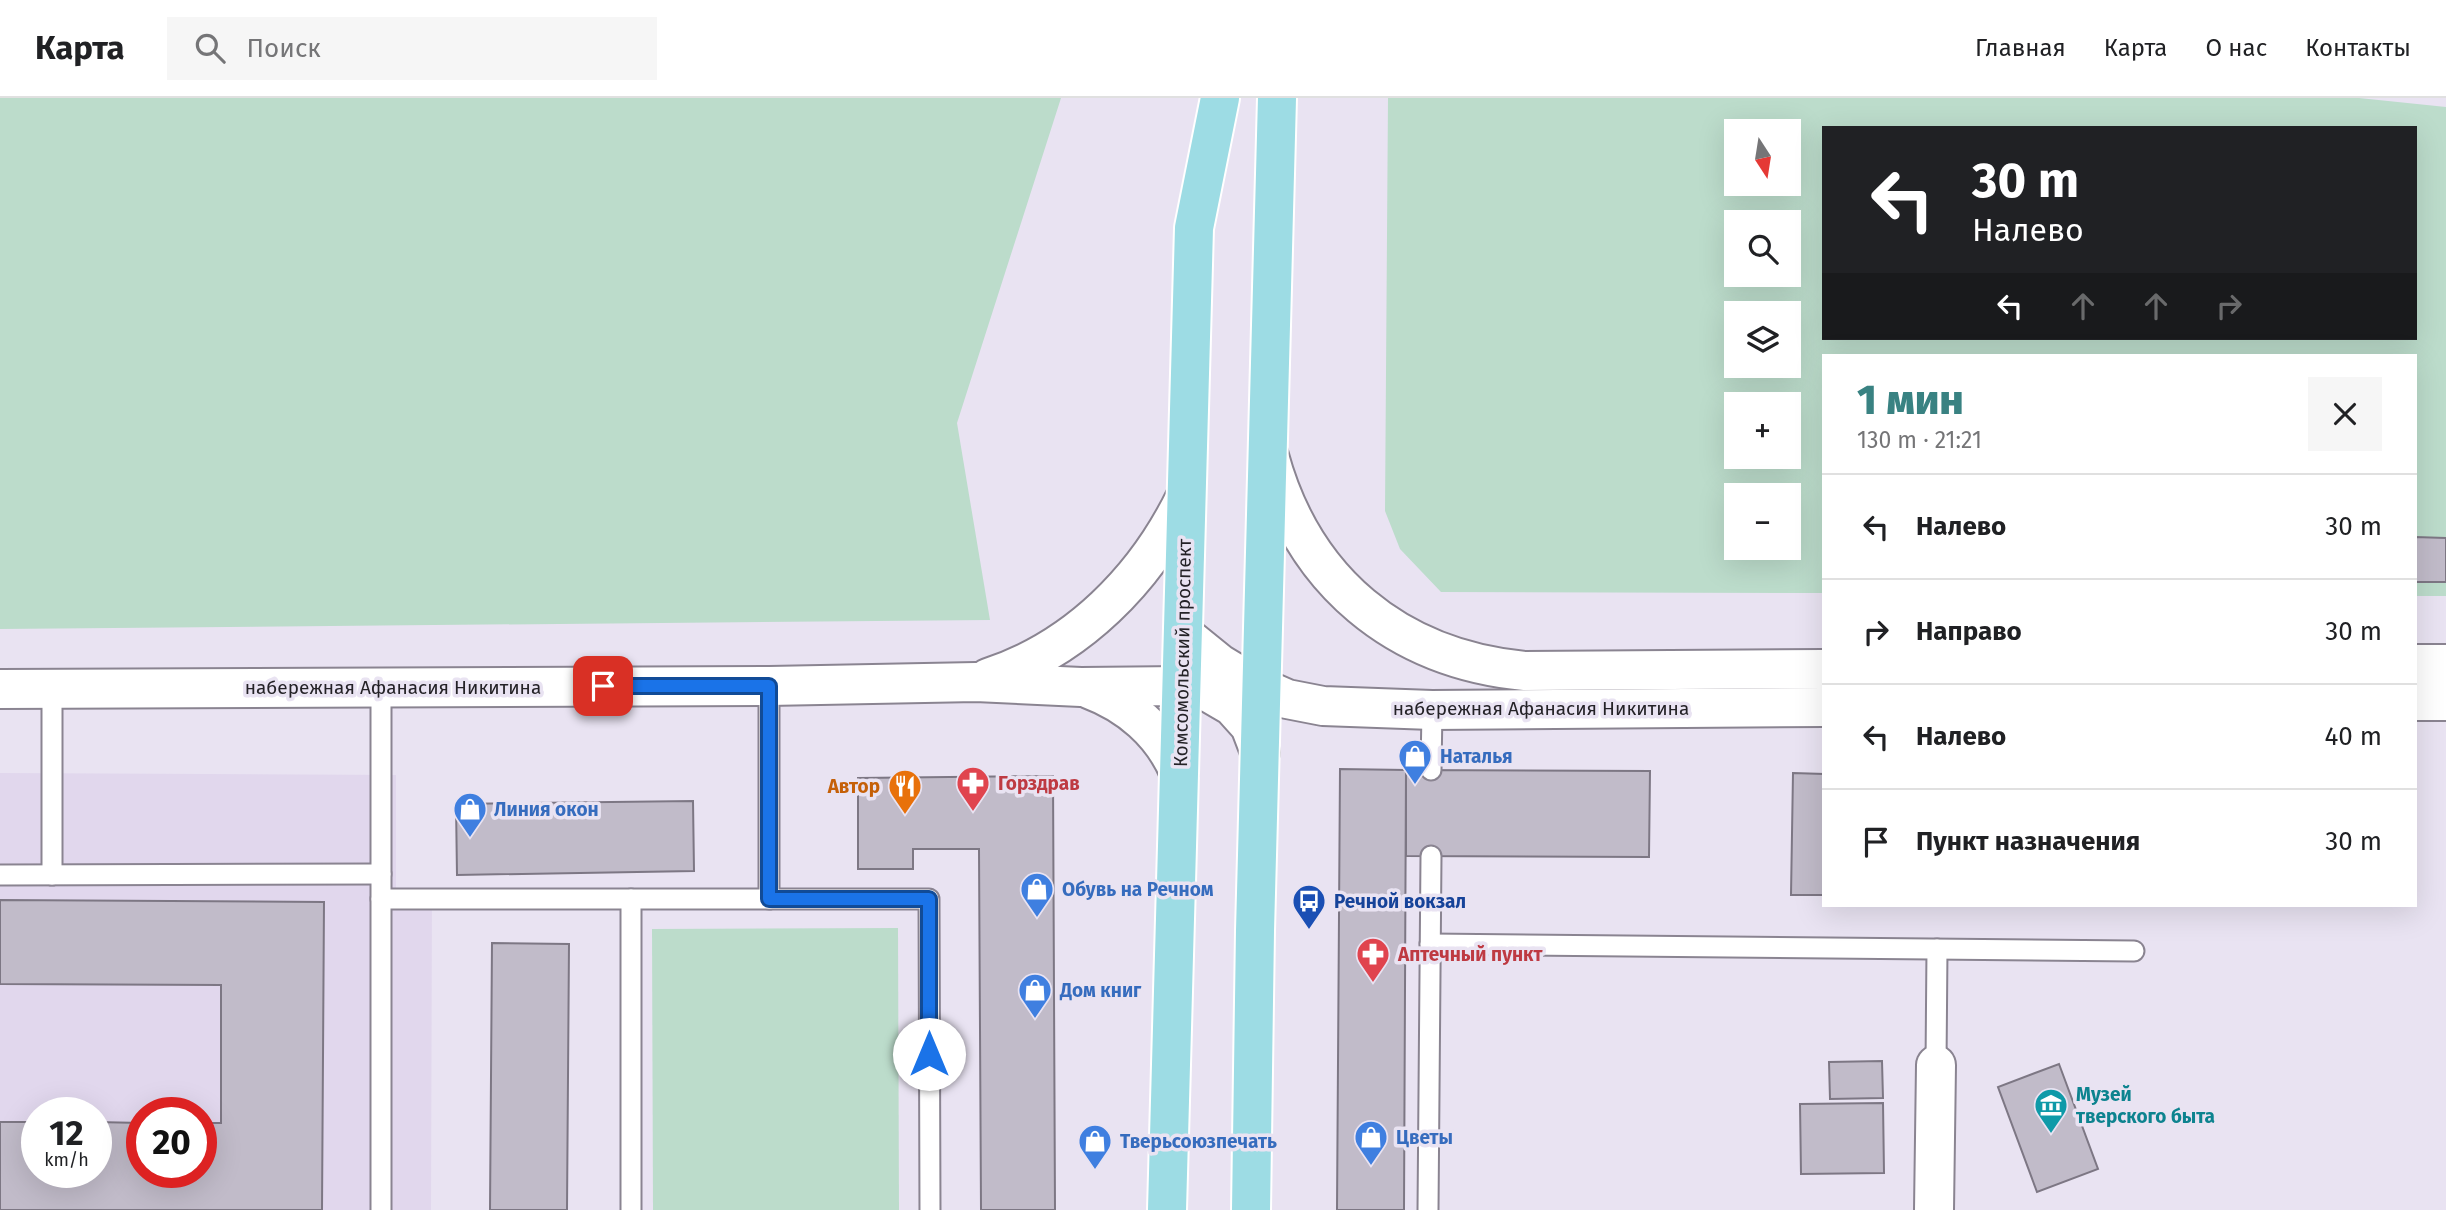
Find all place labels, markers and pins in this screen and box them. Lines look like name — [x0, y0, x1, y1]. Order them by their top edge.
pin — [573, 656, 633, 716]
shop icon: Наталья — [1396, 737, 1434, 786]
place label: Наталья — [1440, 745, 1513, 768]
pharmacy icon: Горздрав — [954, 764, 992, 813]
restaurant icon: Автор — [886, 767, 924, 816]
place label: Горздрав — [998, 772, 1080, 795]
place label: Автор — [827, 775, 880, 798]
shop icon: Линия окон — [451, 790, 489, 839]
place label: Линия окон — [494, 798, 599, 821]
shop icon: Обувь на Речном — [1018, 870, 1056, 919]
place label: Обувь на Речном — [1062, 878, 1214, 901]
bus stop icon: Речной вокзал — [1290, 882, 1328, 931]
place label: Речной вокзал — [1334, 890, 1466, 913]
pharmacy icon: Аптечный пункт — [1354, 935, 1392, 984]
place label: Аптечный пункт — [1397, 943, 1544, 966]
shop icon: Дом книг — [1016, 971, 1054, 1020]
place label: Дом книг — [1059, 979, 1142, 1002]
place label: Музей тверского быта — [2076, 1083, 2215, 1128]
museum icon: Музей тверского быта — [2032, 1086, 2070, 1135]
shop icon: Цветы — [1352, 1118, 1390, 1167]
shop icon: Тверьсоюзпечать — [1076, 1122, 1114, 1171]
place label: Цветы — [1396, 1126, 1453, 1149]
place label: Тверьсоюзпечать — [1120, 1130, 1277, 1153]

